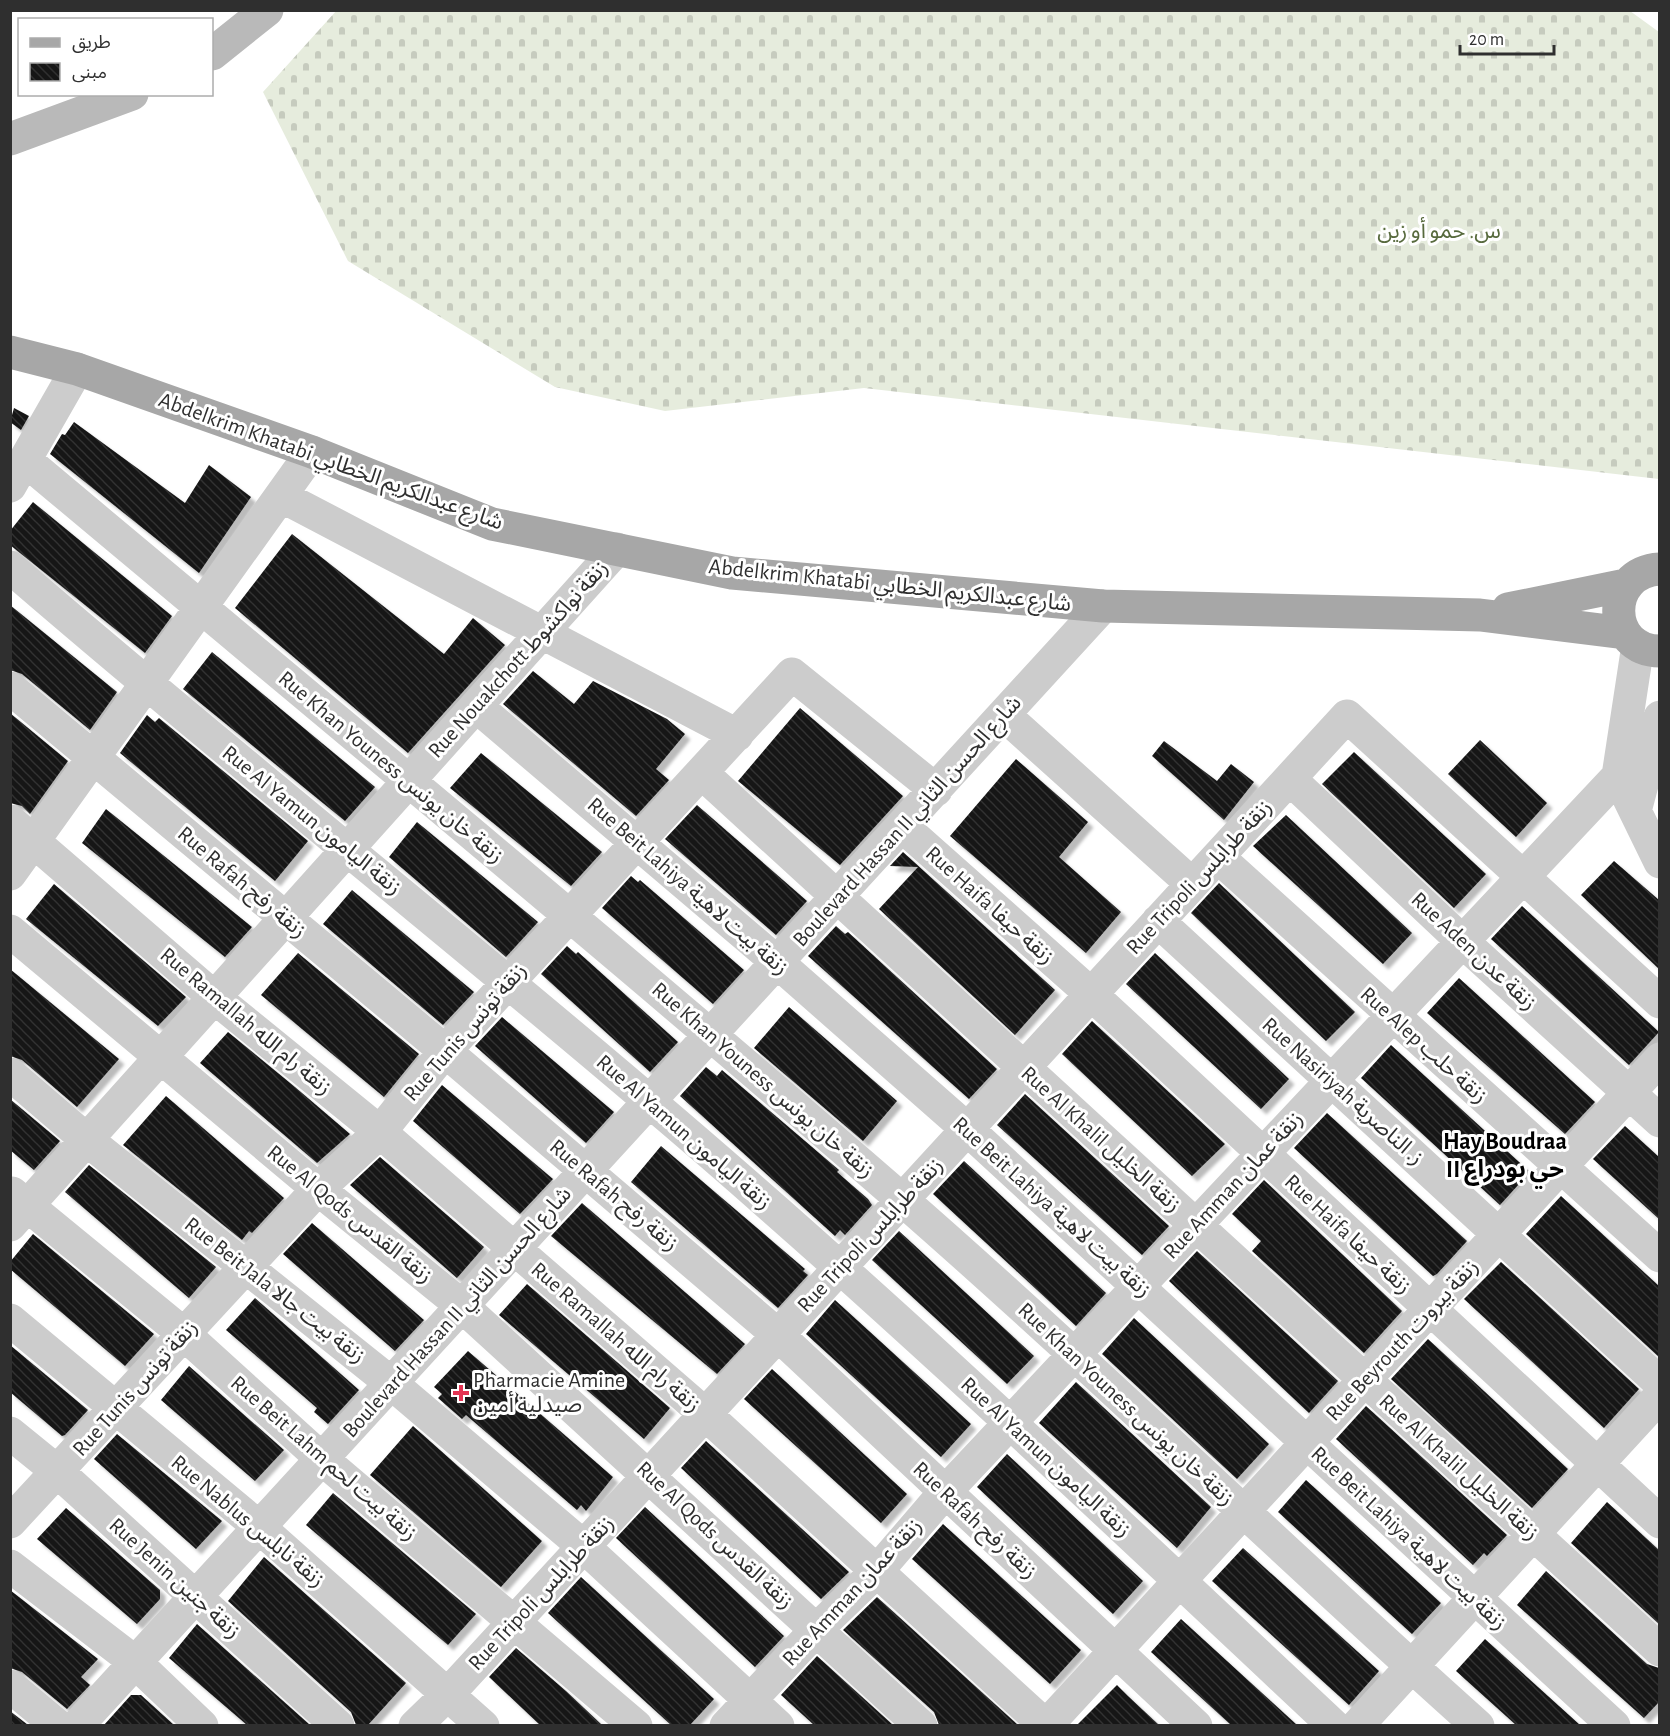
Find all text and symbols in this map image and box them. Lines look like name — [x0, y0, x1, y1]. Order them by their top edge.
legend — [18, 18, 213, 96]
scale bar — [1460, 18, 1554, 56]
text: 20 m — [1469, 31, 1504, 49]
text: طريق — [72, 34, 111, 53]
text: مبنى — [72, 64, 107, 83]
park label: س. حمو أو زين — [1377, 217, 1501, 244]
street label: Abdelkrim Khatabi شارع عبدالكريم الخطابي — [154, 388, 506, 538]
street label: Abdelkrim Khatabi شارع عبدالكريم الخطابي — [707, 555, 1072, 620]
street label: Rue Nouakchott زنقة نواكشوط — [424, 556, 614, 763]
street label: Rue Khan Youness زنقة خان يونس — [273, 667, 508, 869]
street label: Boulevard Hassan II شارع الحسن الثاني — [789, 691, 1029, 954]
street label: Rue Al Yamun زنقة اليامون — [217, 741, 406, 900]
street label: Rue Beit Lahiya زنقة بيت لاهية — [582, 793, 793, 980]
street label: Rue Tripoli زنقة طرابلس — [1122, 796, 1277, 960]
street label: Rue Rafah زنقة رفح — [170, 822, 310, 946]
street label: Rue Haifa زنقة حيفا — [920, 842, 1058, 970]
street label: Rue Aden زنقة عدن — [1406, 888, 1541, 1016]
street label: Rue Ramallah زنقة رام الله — [153, 943, 336, 1103]
street label: Rue Tunis زنقة تونس — [399, 959, 532, 1106]
street label: Rue Khan Youness زنقة خان يونس — [647, 978, 878, 1184]
street label: Rue Alep زنقة حلب — [1355, 983, 1492, 1109]
street label: Rue Nasiriyah ز. الناصرية — [1257, 1013, 1428, 1170]
street label: Rue Al Yamun زنقة اليامون — [591, 1050, 776, 1215]
street label: Rue Al Khalil زنقة الخليل — [1016, 1062, 1185, 1218]
street label: Rue Amman زنقة عمان — [1159, 1107, 1308, 1264]
street label: Rue Beit Lahiya زنقة بيت لاهية — [947, 1112, 1155, 1303]
district label: Hay Boudraa II حي بودراع — [1443, 1130, 1567, 1189]
street label: Rue Rafah زنقة رفح — [542, 1135, 682, 1259]
street label: Rue Al Qods زنقة القدس — [262, 1141, 437, 1289]
street label: Rue Tripoli زنقة طرابلس — [793, 1154, 948, 1318]
street label: Rue Haifa زنقة حيفا — [1279, 1170, 1416, 1299]
street label: Boulevard Hassan II شارع الحسن الثاني — [339, 1182, 579, 1445]
street label: Rue Beit Jala زنقة بيت جالا — [179, 1213, 370, 1369]
street label: Rue Beyrouth زنقة بيروت — [1322, 1255, 1484, 1426]
street label: Rue Ramallah زنقة رام الله — [524, 1258, 705, 1420]
street label: Rue Khan Youness زنقة خان يونس — [1013, 1298, 1238, 1511]
street label: Rue Tunis زنقة تونس — [68, 1316, 203, 1462]
place label: Pharmacie Amine صيدلية أمين — [473, 1369, 625, 1417]
street label: Rue Beit Lahm زنقة بيت لحم — [223, 1371, 421, 1548]
street label: Rue Al Yamun زنقة اليامون — [955, 1373, 1135, 1543]
marker: Pharmacie Amine صيدلية أمين — [454, 1386, 468, 1400]
street label: Rue Al Khalil زنقة الخليل — [1374, 1390, 1543, 1546]
street label: Rue Beit Lahiya زنقة بيت لاهية — [1306, 1442, 1511, 1635]
street label: Rue Nablus زنقة نابلس — [166, 1451, 329, 1593]
street label: Rue Al Qods زنقة القدس — [631, 1457, 798, 1614]
street label: Rue Rafah زنقة رفح — [905, 1457, 1041, 1586]
street label: Rue Tripoli زنقة طرابلس — [464, 1512, 619, 1676]
street label: Rue Jenin زنقة جنين — [104, 1514, 245, 1644]
street label: Rue Amman زنقة عمان — [778, 1514, 927, 1671]

